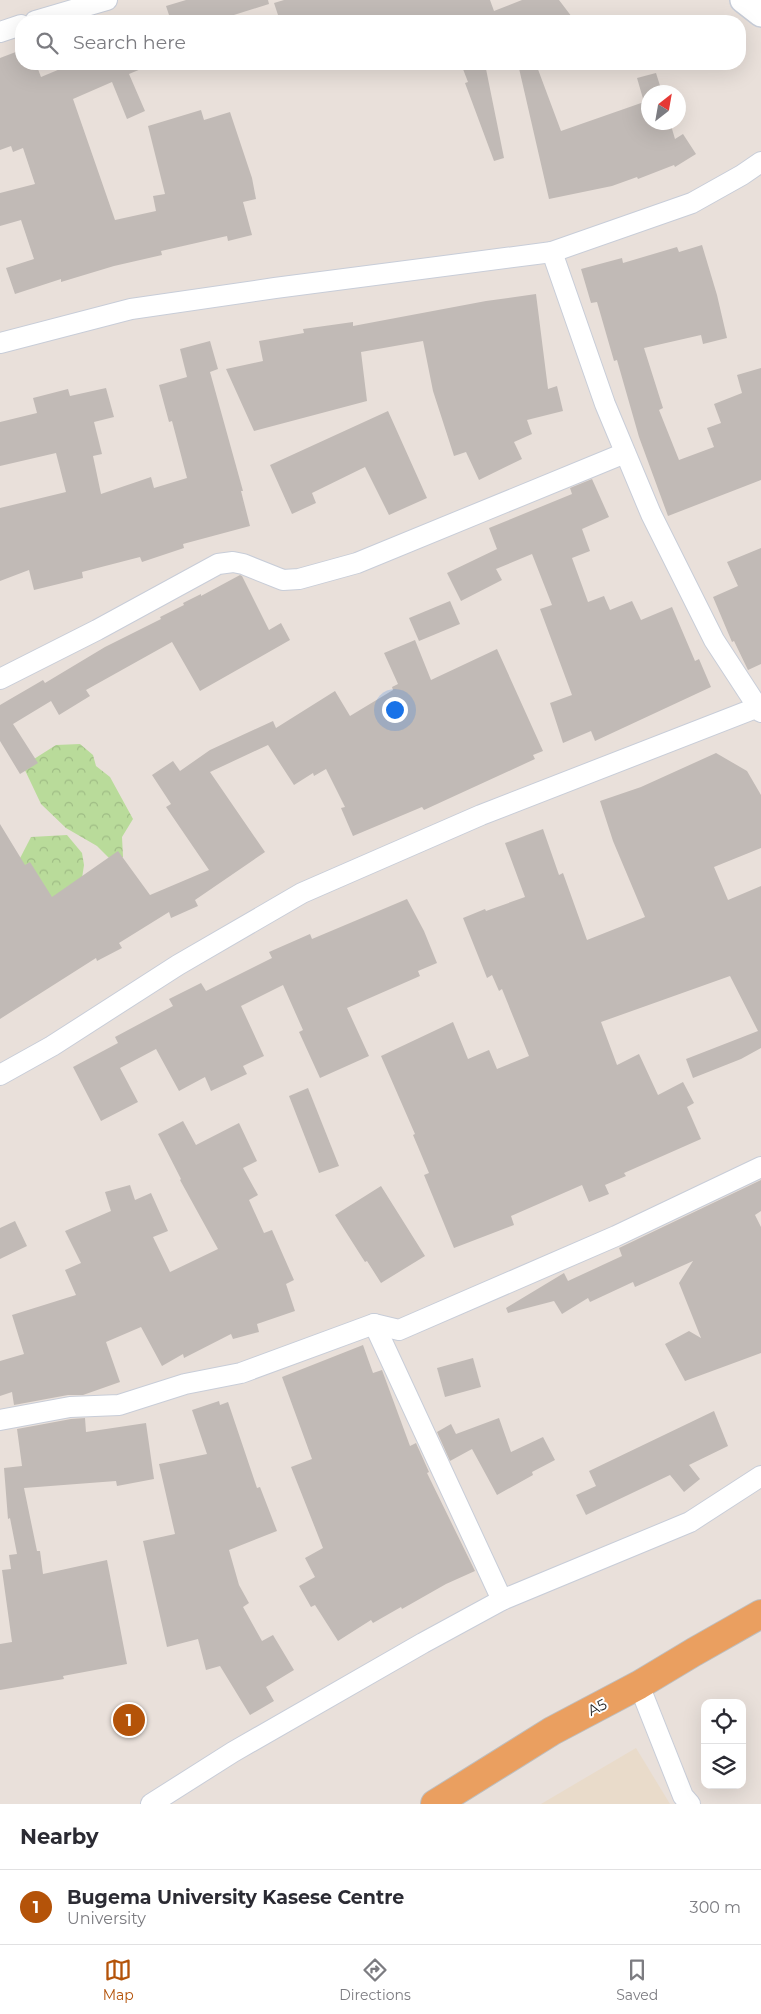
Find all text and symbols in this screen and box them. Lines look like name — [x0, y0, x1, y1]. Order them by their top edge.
search box — [15, 15, 746, 70]
icon: search — [33, 29, 61, 57]
text: Search here — [73, 31, 186, 54]
north arrow — [641, 85, 686, 130]
your location — [382, 697, 408, 723]
street label: A5 — [584, 1694, 610, 1720]
map controls — [701, 1699, 746, 1789]
button: locate — [701, 1699, 746, 1744]
pin: 1 — [113, 1701, 145, 1739]
button: layers — [701, 1744, 746, 1789]
text: Nearby — [20, 1824, 99, 1849]
text: Bugema University Kasese Centre — [67, 1886, 404, 1909]
text: 1 — [33, 1898, 39, 1917]
text: 300 m — [690, 1898, 741, 1917]
text: University — [67, 1909, 146, 1928]
tab: Map — [103, 1956, 134, 2004]
tab: Directions — [339, 1956, 411, 2004]
tab: Saved — [616, 1956, 658, 2004]

